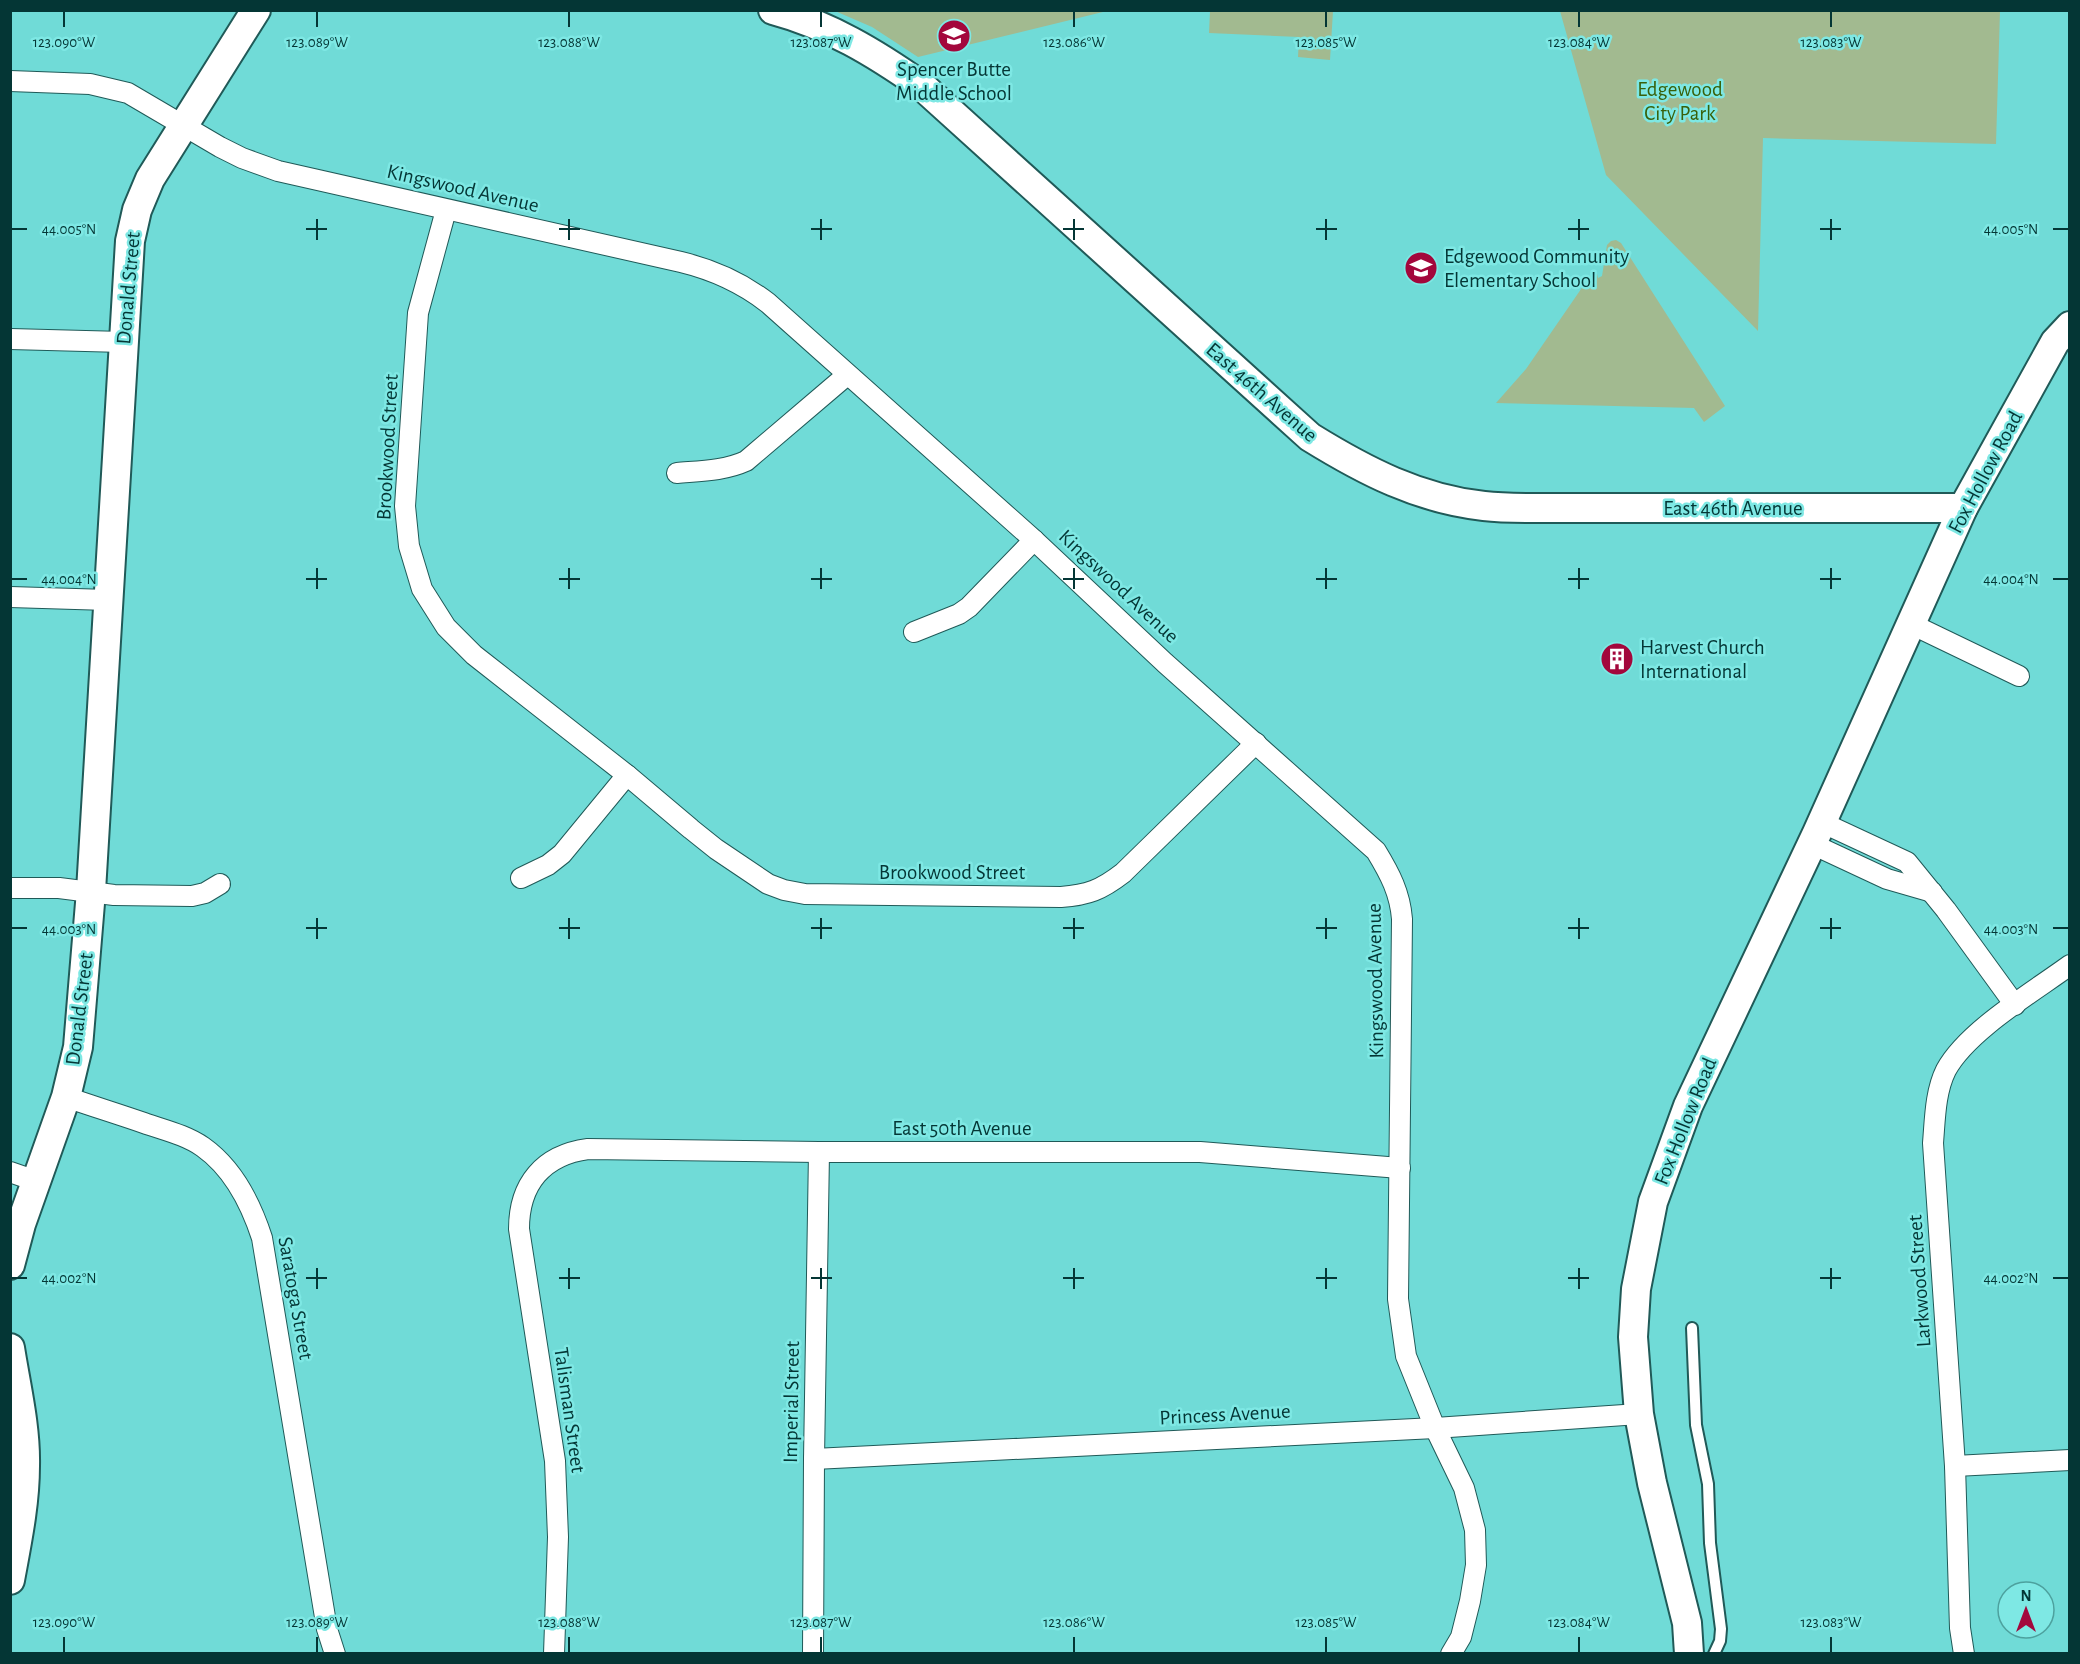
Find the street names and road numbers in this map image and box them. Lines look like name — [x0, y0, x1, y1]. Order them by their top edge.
street label: Kingswood Avenue — [385, 161, 541, 216]
street label: Donald Street — [113, 230, 144, 345]
street label: East 46th Avenue — [1202, 339, 1321, 446]
street label: Brookwood Street — [373, 373, 402, 521]
street label: Fox Hollow Road — [1944, 408, 2026, 537]
street label: East 46th Avenue — [1663, 498, 1803, 519]
street label: Kingswood Avenue — [1055, 526, 1183, 647]
street label: Brookwood Street — [879, 862, 1025, 883]
street label: Kingswood Avenue — [1364, 903, 1387, 1059]
street label: Donald Street — [62, 951, 97, 1067]
street label: Fox Hollow Road — [1650, 1055, 1721, 1188]
street label: East 50th Avenue — [892, 1118, 1032, 1139]
street label: Larkwood Street — [1904, 1214, 1935, 1348]
street label: Saratoga Street — [274, 1235, 317, 1362]
street label: Imperial Street — [780, 1340, 803, 1463]
street label: Talisman Street — [550, 1346, 589, 1475]
street label: Princess Avenue — [1159, 1401, 1291, 1428]

